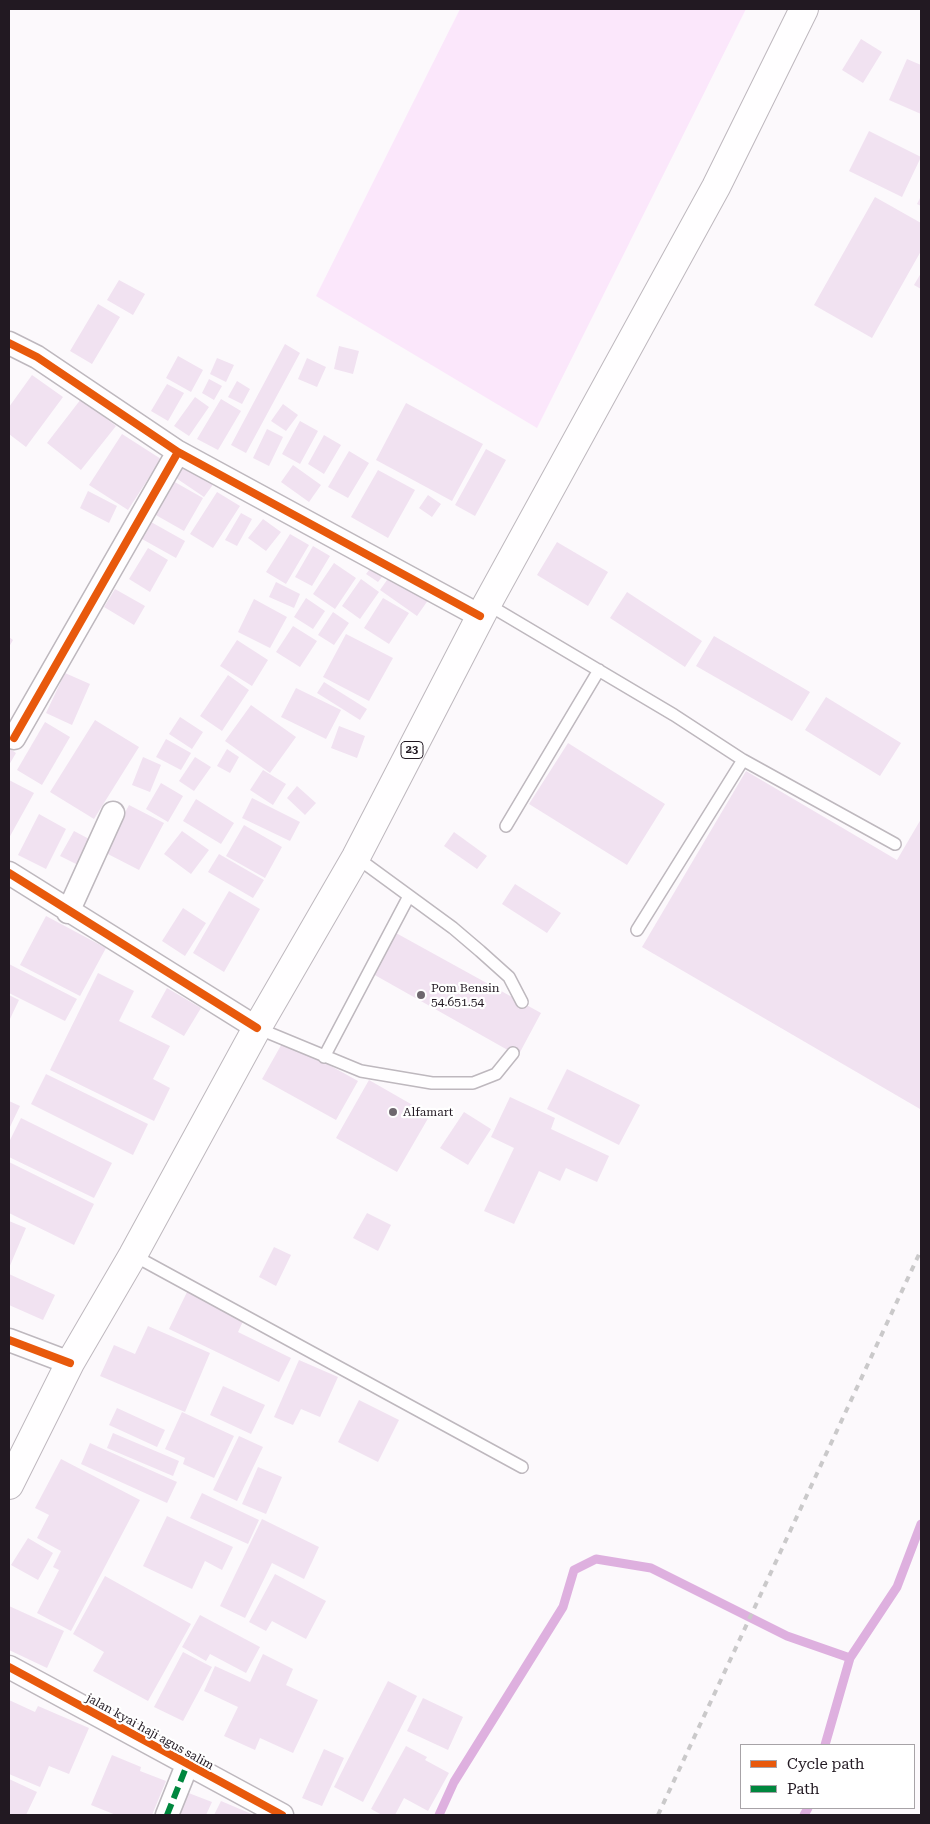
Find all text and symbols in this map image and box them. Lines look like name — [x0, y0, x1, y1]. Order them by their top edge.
road number: 23 — [401, 742, 423, 758]
place label: Pom Bensin 54.651.54 — [431, 981, 499, 1009]
marker: Pom Bensin 54.651.54 — [415, 989, 427, 1001]
place label: Alfamart — [403, 1105, 453, 1119]
marker: Alfamart — [387, 1106, 399, 1118]
street label: jalan kyai haji agus salim — [84, 1691, 216, 1773]
legend — [740, 1744, 915, 1809]
text: Cycle path — [787, 1755, 864, 1773]
text: Path — [787, 1780, 820, 1798]

